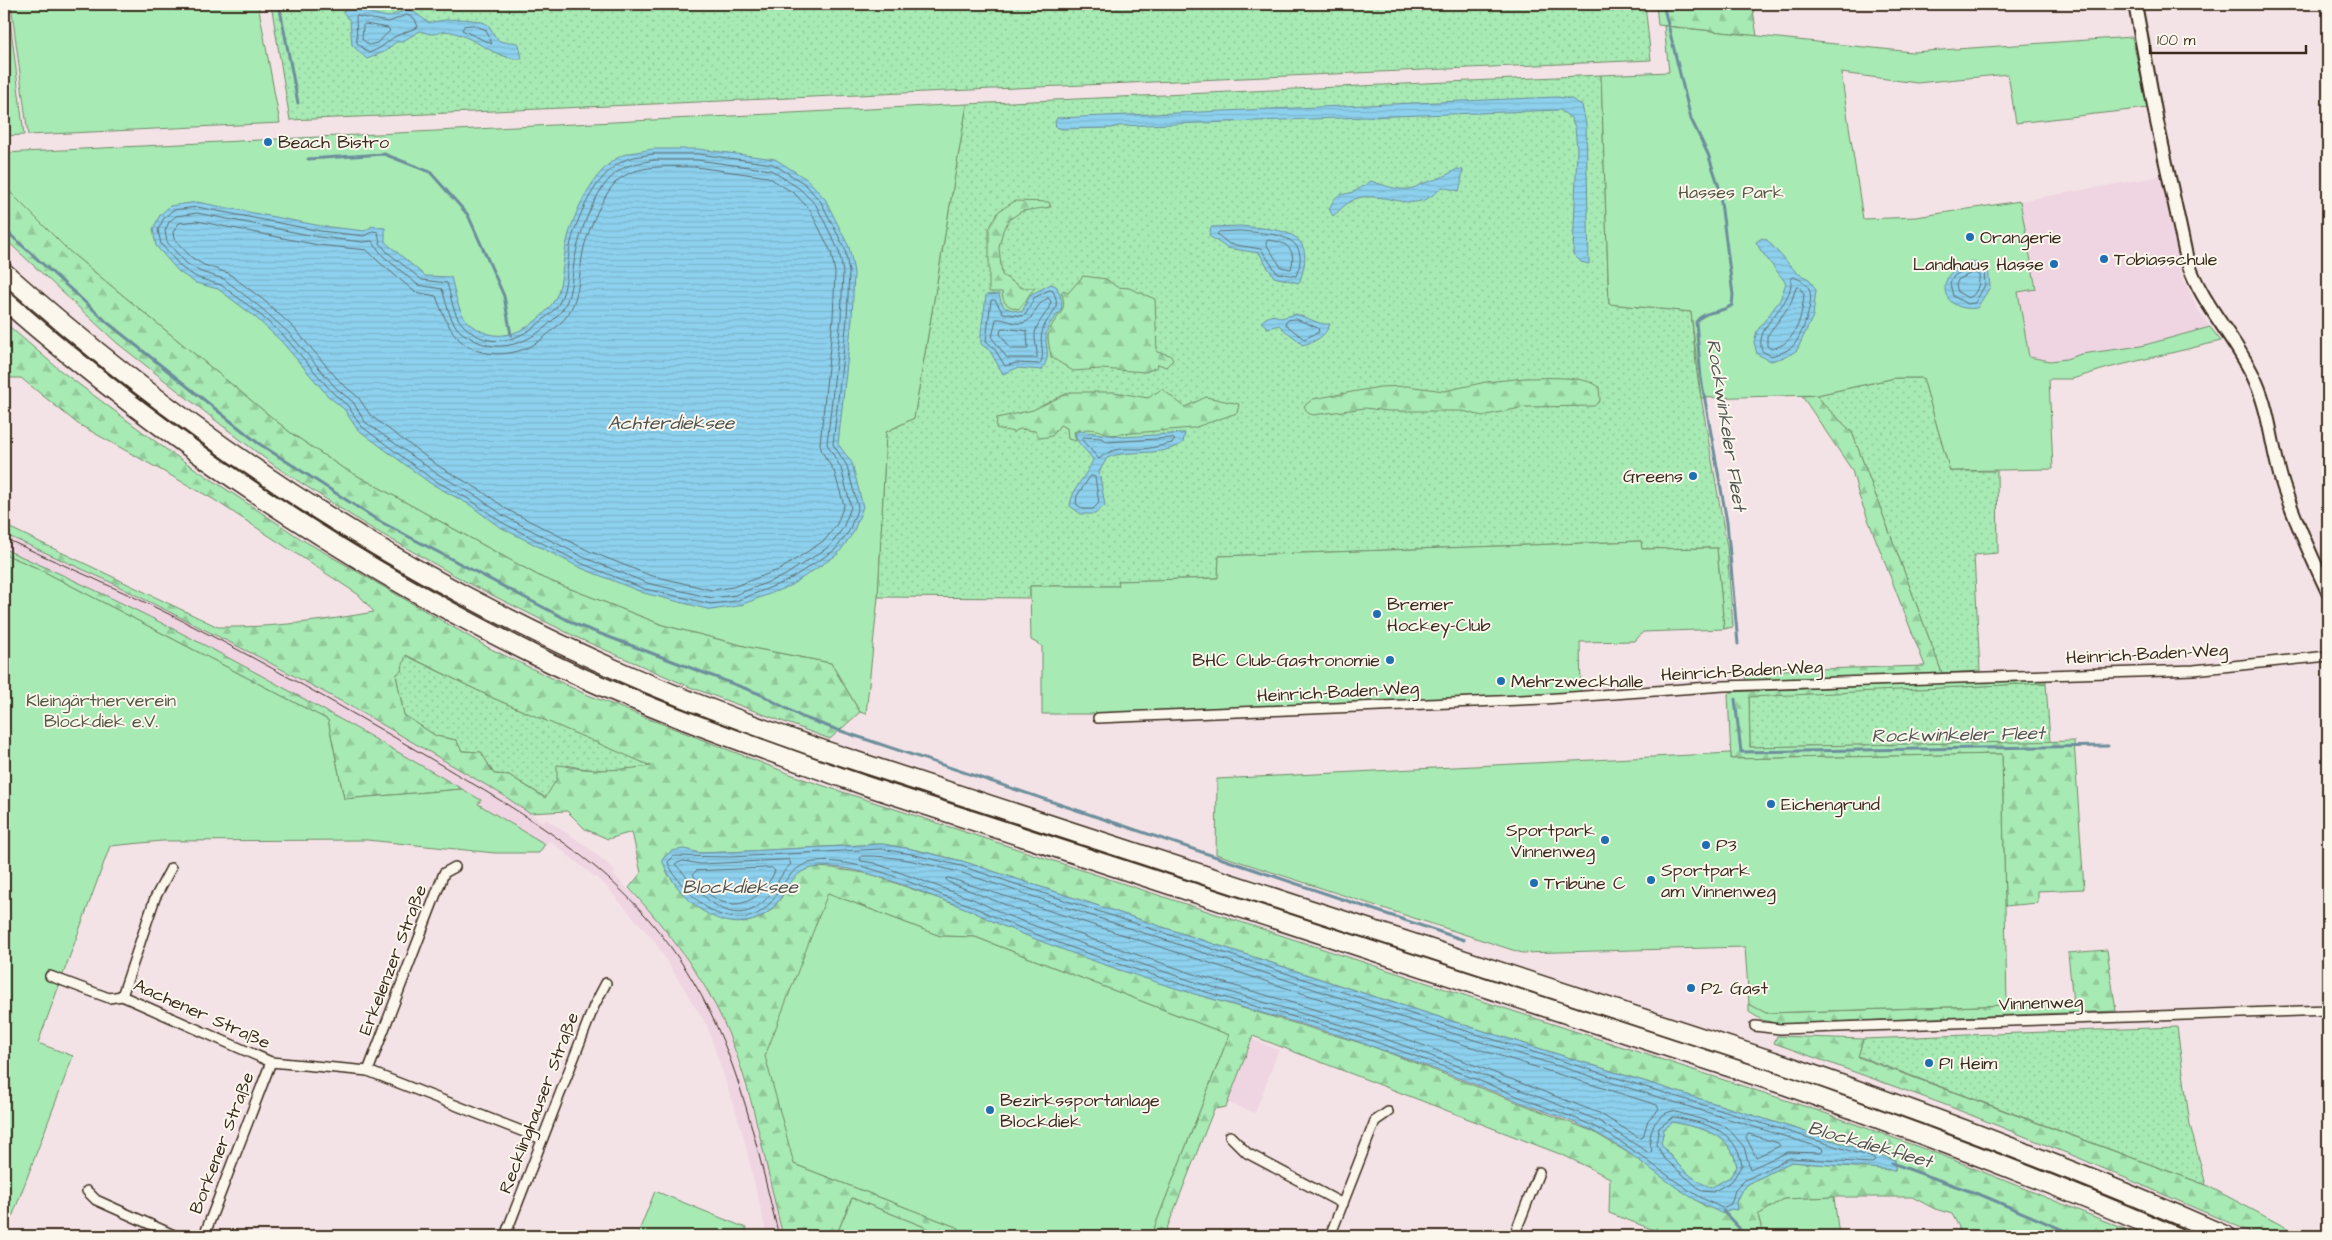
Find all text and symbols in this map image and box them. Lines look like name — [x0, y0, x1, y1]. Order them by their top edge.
scale bar — [2150, 22, 2306, 54]
text: 100 m — [2157, 30, 2196, 51]
place label: Beach Bistro — [278, 130, 389, 155]
marker: Beach Bistro — [262, 136, 274, 148]
park label: Hasses Park — [1678, 180, 1784, 205]
place label: Orangerie — [1980, 225, 2062, 251]
marker: Orangerie — [1964, 231, 1976, 243]
place label: Tobiasschule — [2114, 247, 2218, 272]
place label: Landhaus Hasse — [1913, 252, 2044, 277]
marker: Tobiasschule — [2098, 253, 2110, 265]
marker: Landhaus Hasse — [2048, 258, 2060, 270]
water label: Rockwinkeler Fleet — [1699, 337, 1753, 515]
water label: Achterdieksee — [608, 410, 736, 437]
place label: Greens — [1623, 464, 1683, 489]
marker: Greens — [1687, 470, 1699, 482]
place label: Bremer Hockey-Club — [1387, 592, 1491, 639]
marker: Bremer Hockey-Club — [1371, 608, 1383, 620]
street label: Heinrich-Baden-Weg — [2065, 637, 2229, 672]
place label: BHC Club-Gastronomie — [1192, 648, 1380, 673]
marker: BHC Club-Gastronomie — [1384, 654, 1396, 666]
street label: Heinrich-Baden-Weg — [1660, 654, 1824, 689]
place label: Mehrzweckhalle — [1511, 669, 1644, 694]
street label: Heinrich-Baden-Weg — [1256, 675, 1420, 710]
marker: Mehrzweckhalle — [1495, 675, 1507, 687]
park label: Kleingärtnerverein Blockdiek e.V. — [26, 688, 176, 734]
water label: Rockwinkeler Fleet — [1871, 720, 2047, 750]
place label: Eichengrund — [1781, 792, 1880, 818]
marker: Eichengrund — [1765, 798, 1777, 810]
place label: Sportpark Vinnenweg — [1506, 818, 1595, 865]
place label: P3 — [1716, 833, 1737, 858]
marker: Sportpark Vinnenweg — [1599, 834, 1611, 846]
marker: P3 — [1700, 839, 1712, 851]
place label: Sportpark am Vinnenweg — [1661, 858, 1776, 905]
place label: Tribüne C — [1544, 871, 1626, 896]
water label: Blockdieksee — [682, 874, 799, 901]
marker: Sportpark am Vinnenweg — [1645, 874, 1657, 886]
marker: Tribüne C — [1528, 877, 1540, 889]
street label: Erkelenzer Straße — [353, 881, 433, 1039]
street label: Aachener Straße — [130, 973, 275, 1055]
place label: P2 Gast — [1701, 976, 1769, 1001]
marker: P2 Gast — [1685, 982, 1697, 994]
street label: Vinnenweg — [1998, 989, 2084, 1018]
street label: Recklinghauser Straße — [493, 1008, 586, 1198]
place label: P1 Heim — [1939, 1051, 1997, 1076]
marker: P1 Heim — [1923, 1057, 1935, 1069]
street label: Borkener Straße — [183, 1068, 261, 1217]
place label: Bezirkssportanlage Blockdiek — [1000, 1088, 1160, 1134]
marker: Bezirkssportanlage Blockdiek — [984, 1104, 996, 1116]
water label: Blockdiekfleet — [1805, 1114, 1937, 1176]

